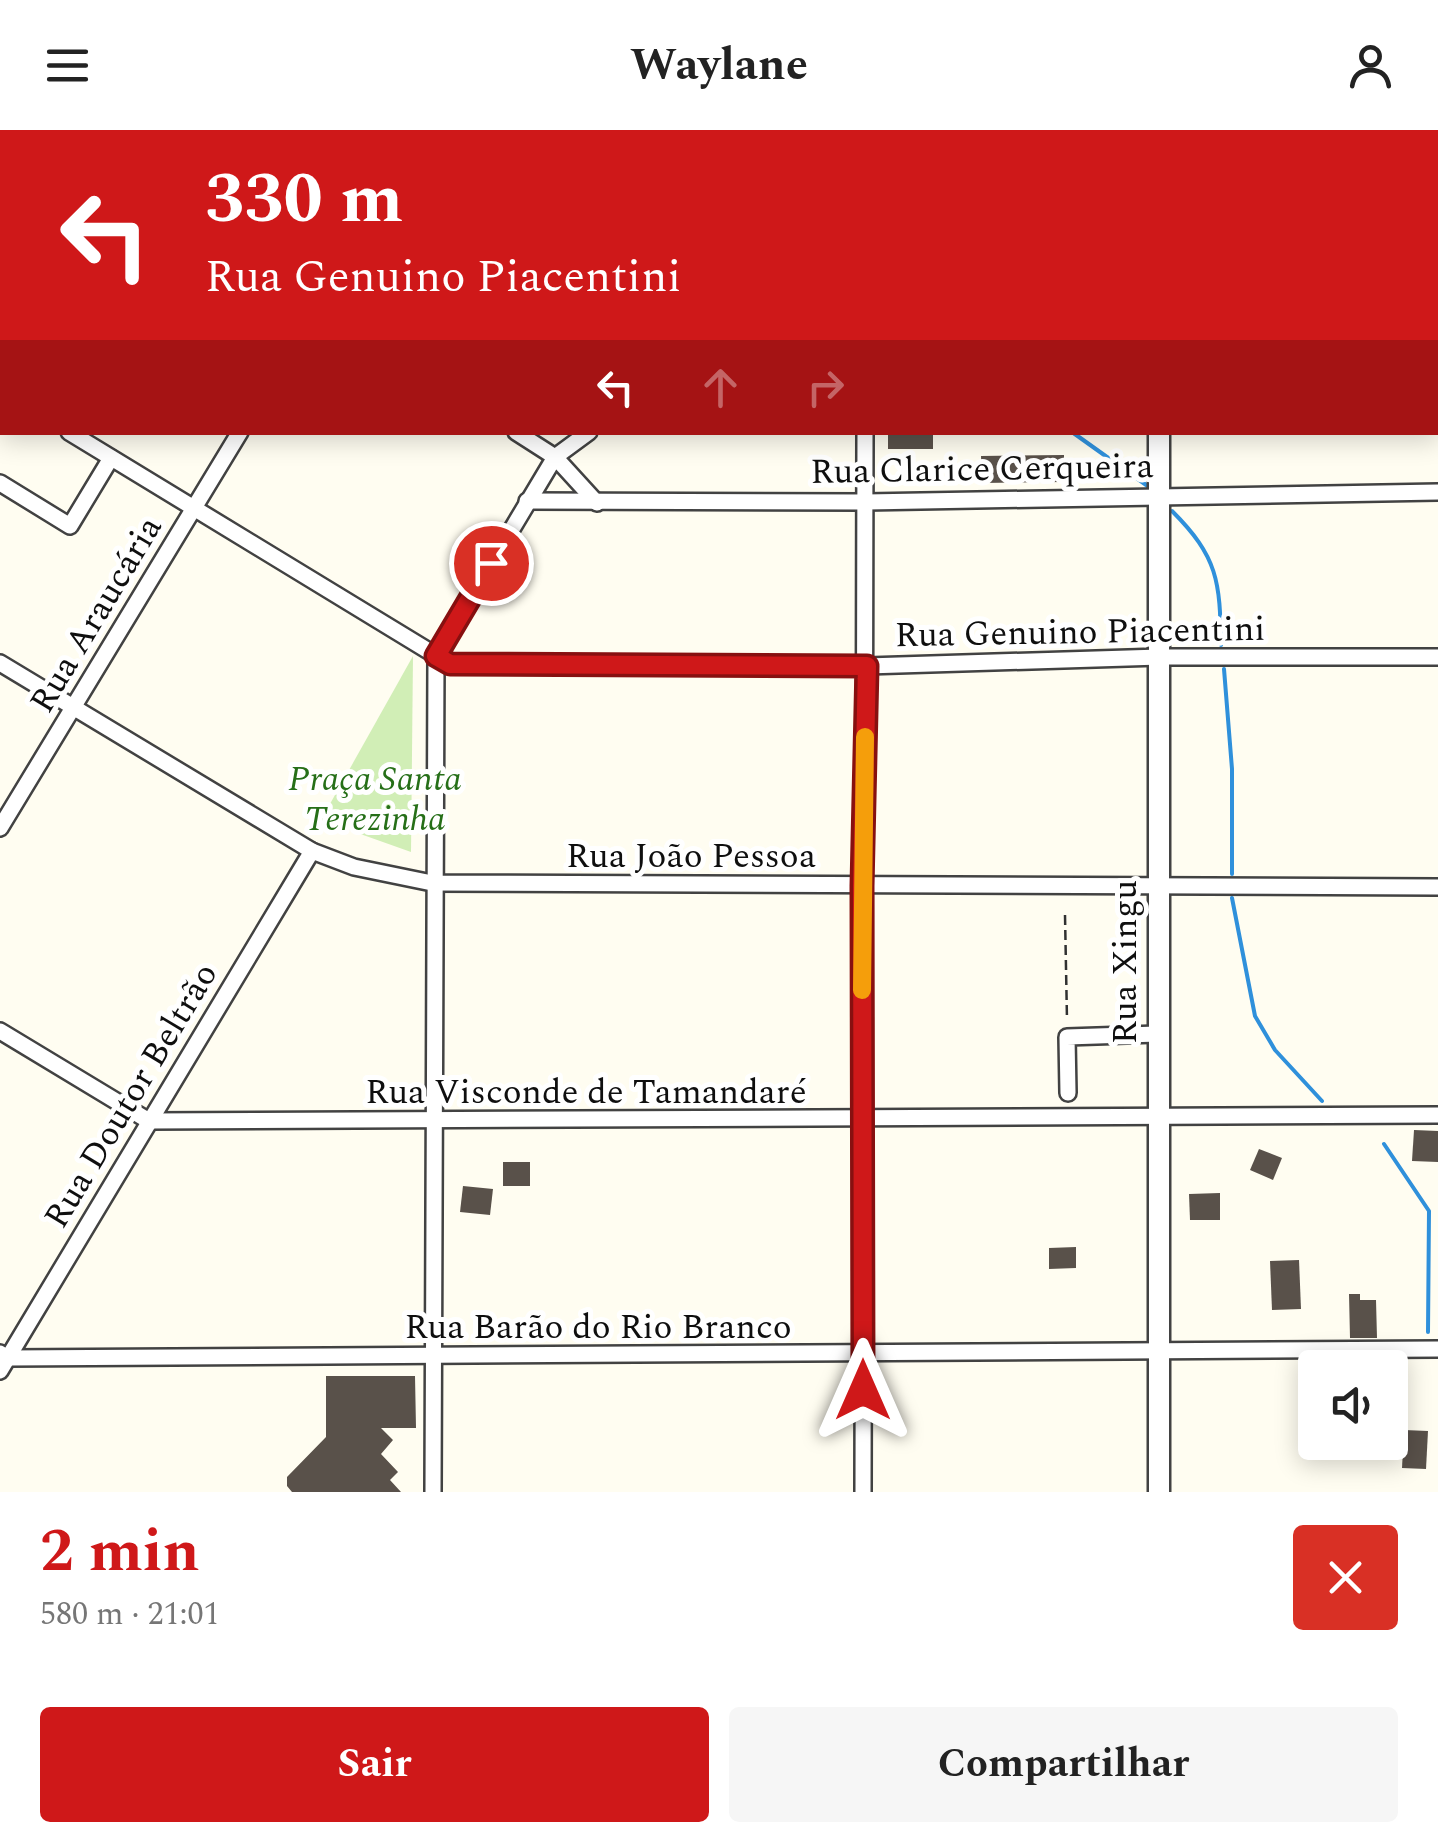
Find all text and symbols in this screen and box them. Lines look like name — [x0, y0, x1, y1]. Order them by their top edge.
text: Waylane — [630, 31, 808, 100]
icon: menu — [40, 38, 95, 93]
icon: person — [1343, 38, 1398, 93]
text: 330 m — [205, 147, 403, 253]
icon: left — [40, 170, 170, 300]
text: Rua Genuino Piacentini — [205, 243, 681, 312]
icon: left — [588, 360, 643, 415]
icon: ahead — [693, 360, 748, 415]
icon: right — [798, 360, 853, 415]
street label: Rua Clarice Cerqueira — [810, 440, 1154, 499]
street label: Rua Araucária — [16, 506, 176, 723]
pin — [449, 521, 534, 606]
icon: arrive — [464, 536, 519, 591]
street label: Rua Genuino Piacentini — [894, 603, 1266, 662]
park label: Praça Santa Terezinha — [288, 753, 462, 846]
street label: Rua João Pessoa — [566, 830, 816, 883]
street label: Rua Xingu — [1099, 880, 1152, 1044]
street label: Rua Doutor Beltrão — [31, 953, 232, 1239]
street label: Rua Visconde de Tamandaré — [365, 1066, 807, 1119]
street label: Rua Barão do Rio Branco — [404, 1301, 792, 1354]
position arrow — [811, 1338, 915, 1442]
map controls — [1298, 1350, 1408, 1460]
button: sound — [1298, 1350, 1408, 1460]
text: 2 min — [40, 1506, 200, 1598]
button: close — [1293, 1525, 1398, 1630]
text: 580 m · 21:01 — [40, 1590, 220, 1639]
button: Sair — [40, 1707, 709, 1822]
button: Compartilhar — [729, 1707, 1398, 1822]

